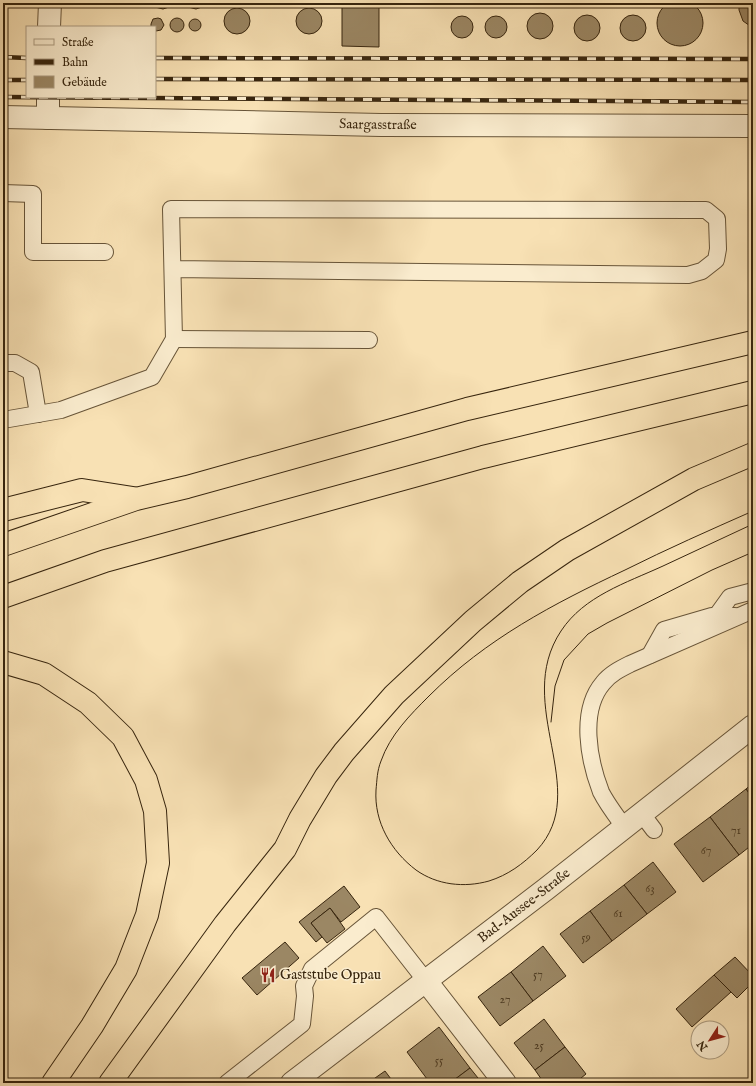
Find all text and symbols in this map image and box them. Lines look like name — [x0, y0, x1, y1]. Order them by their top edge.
legend — [26, 26, 156, 98]
text: Straße — [62, 35, 94, 50]
text: Bahn — [62, 55, 89, 70]
text: Gebäude — [62, 75, 107, 90]
street label: Saargasstraße — [339, 115, 417, 134]
house number: 71 — [731, 823, 741, 838]
house number: 67 — [701, 843, 711, 858]
street label: Bad-Aussee-Straße — [474, 864, 574, 947]
house number: 63 — [645, 881, 655, 896]
house number: 61 — [613, 906, 623, 921]
house number: 59 — [581, 930, 591, 945]
restaurant icon: Gaststube Oppau — [259, 966, 277, 984]
place label: Gaststube Oppau — [280, 966, 381, 984]
house number: 57 — [533, 967, 543, 982]
house number: 27 — [499, 992, 511, 1007]
north arrow — [690, 1020, 730, 1060]
text: N — [694, 1037, 712, 1054]
house number: 25 — [534, 1038, 545, 1053]
house number: 55 — [435, 1053, 444, 1068]

